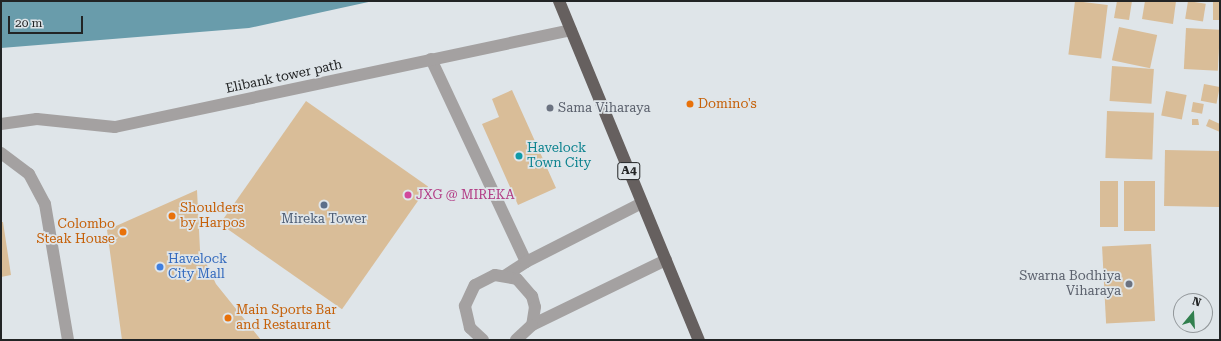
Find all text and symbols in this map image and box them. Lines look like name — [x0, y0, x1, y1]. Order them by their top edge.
scale bar — [10, 8, 85, 34]
text: 20 m — [15, 16, 42, 30]
street label: Elibank tower path — [224, 57, 344, 97]
place label: Domino's — [698, 96, 757, 112]
marker: Domino's — [685, 99, 695, 109]
place label: Sama Viharaya — [558, 100, 650, 116]
marker: Sama Viharaya — [545, 103, 555, 113]
place label: Havelock Town City — [527, 141, 591, 172]
marker: Havelock Town City — [514, 151, 524, 161]
road number: A4 — [617, 161, 641, 181]
place label: JXG @ MIREKA — [416, 187, 514, 203]
marker: JXG @ MIREKA — [403, 190, 413, 200]
marker: Mireka Tower — [319, 200, 329, 210]
place label: Shoulders by Harpos — [180, 201, 245, 232]
marker: Shoulders by Harpos — [167, 211, 177, 221]
place label: Mireka Tower — [281, 211, 367, 227]
place label: Colombo Steak House — [37, 217, 115, 248]
marker: Colombo Steak House — [118, 227, 128, 237]
place label: Havelock City Mall — [168, 252, 227, 283]
marker: Havelock City Mall — [155, 262, 165, 272]
place label: Swarna Bodhiya Viharaya — [1019, 269, 1121, 300]
marker: Swarna Bodhiya Viharaya — [1124, 279, 1134, 289]
north arrow — [1173, 293, 1213, 333]
text: N — [1191, 295, 1203, 310]
place label: Main Sports Bar and Restaurant — [236, 303, 337, 334]
marker: Main Sports Bar and Restaurant — [223, 313, 233, 323]

